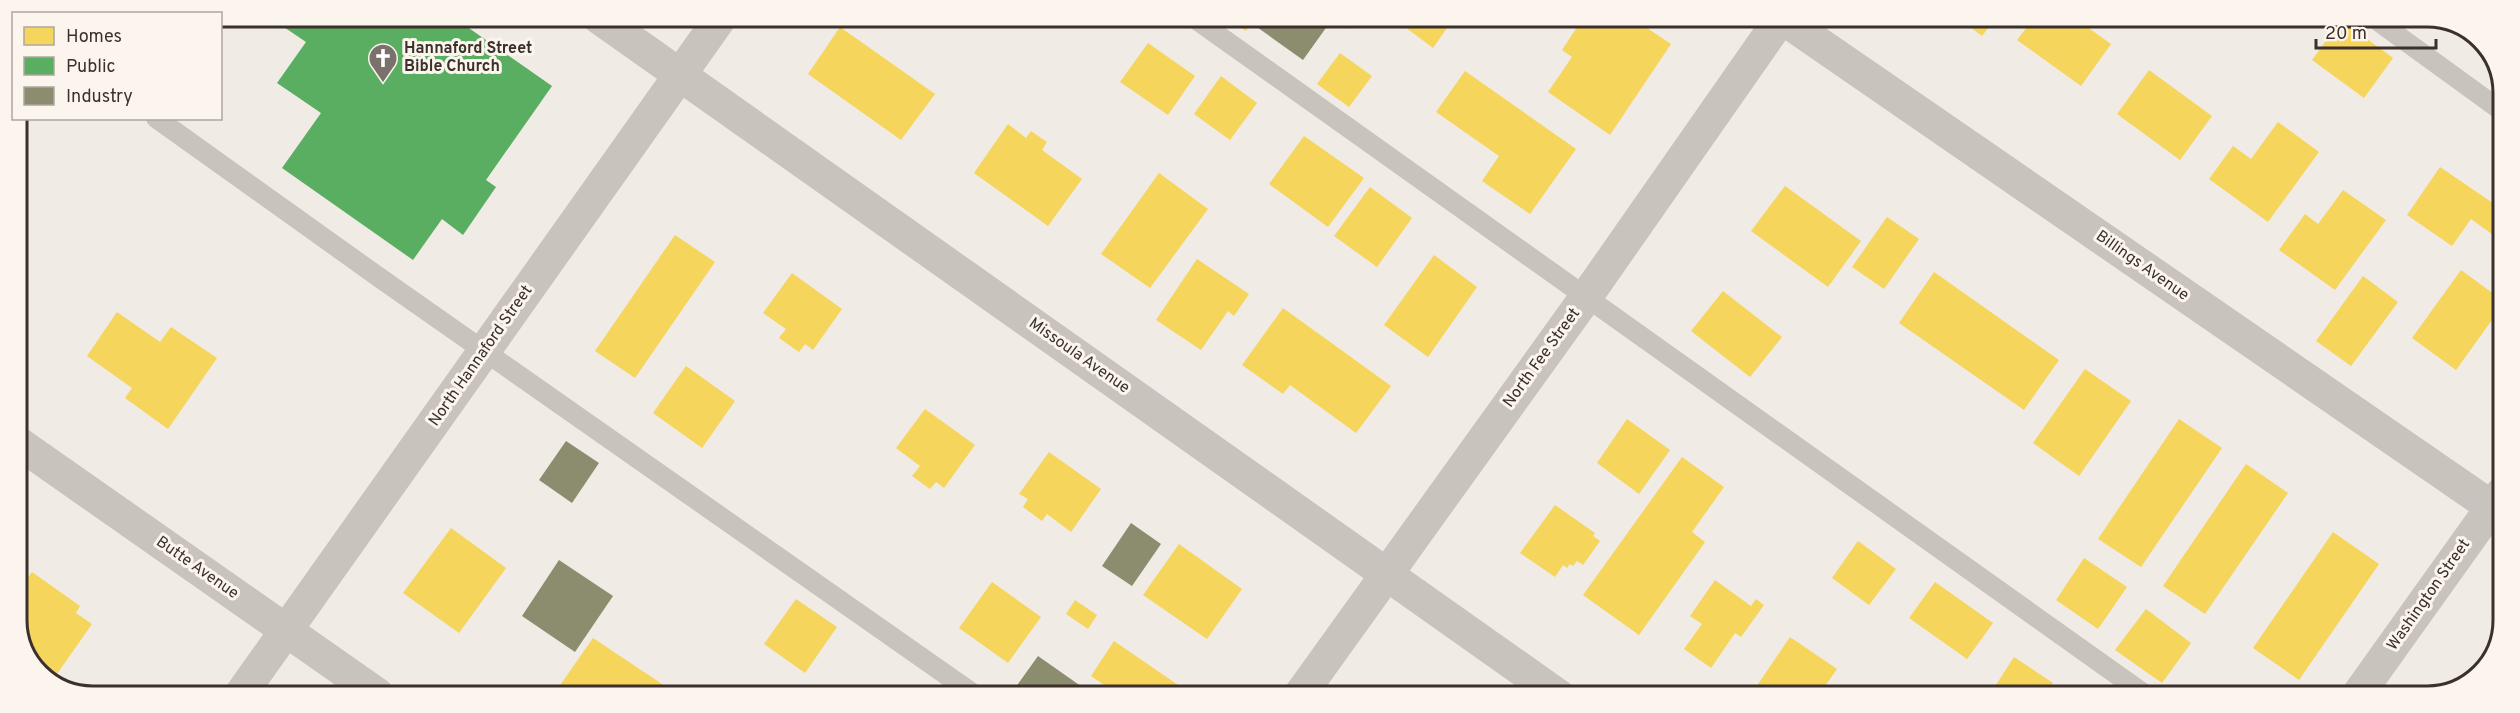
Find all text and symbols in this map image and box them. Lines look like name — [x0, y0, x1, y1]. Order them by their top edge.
legend — [12, 12, 222, 120]
scale bar — [2316, 12, 2436, 50]
text: 20 m — [2325, 23, 2367, 46]
text: Homes — [66, 26, 122, 49]
place label: Hannaford Street Bible Church — [404, 39, 532, 77]
church icon: Hannaford Street Bible Church — [367, 42, 399, 84]
text: Public — [66, 56, 116, 79]
text: Industry — [66, 86, 133, 109]
street label: Billings Avenue — [2091, 226, 2193, 306]
street label: North Hannaford Street — [425, 282, 537, 430]
street label: North Fee Street — [1499, 304, 1585, 412]
street label: Missoula Avenue — [1025, 314, 1133, 398]
street label: Butte Avenue — [152, 532, 242, 604]
street label: Washington Street — [2383, 535, 2475, 655]

